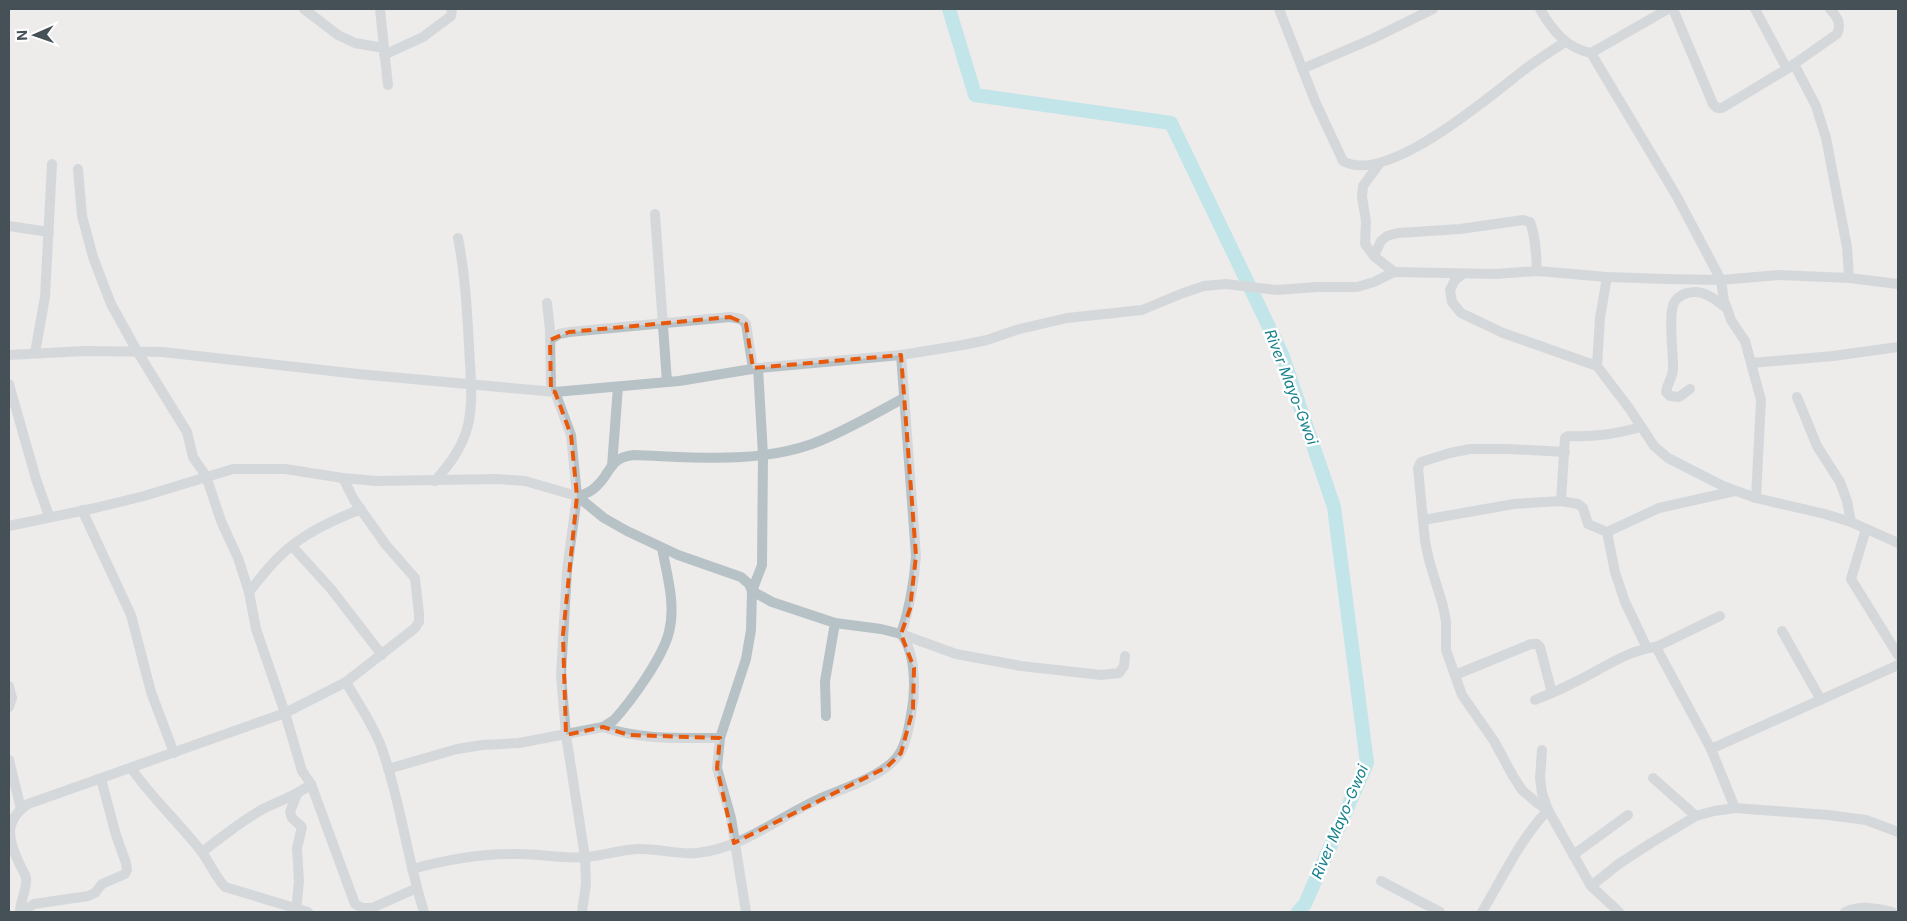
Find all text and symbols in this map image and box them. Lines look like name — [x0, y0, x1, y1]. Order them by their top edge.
north arrow — [10, 10, 60, 60]
text: N — [13, 30, 30, 41]
water label: River Mayo-Gwoi — [1261, 326, 1322, 448]
water label: River Mayo-Gwoi — [1307, 761, 1372, 882]

